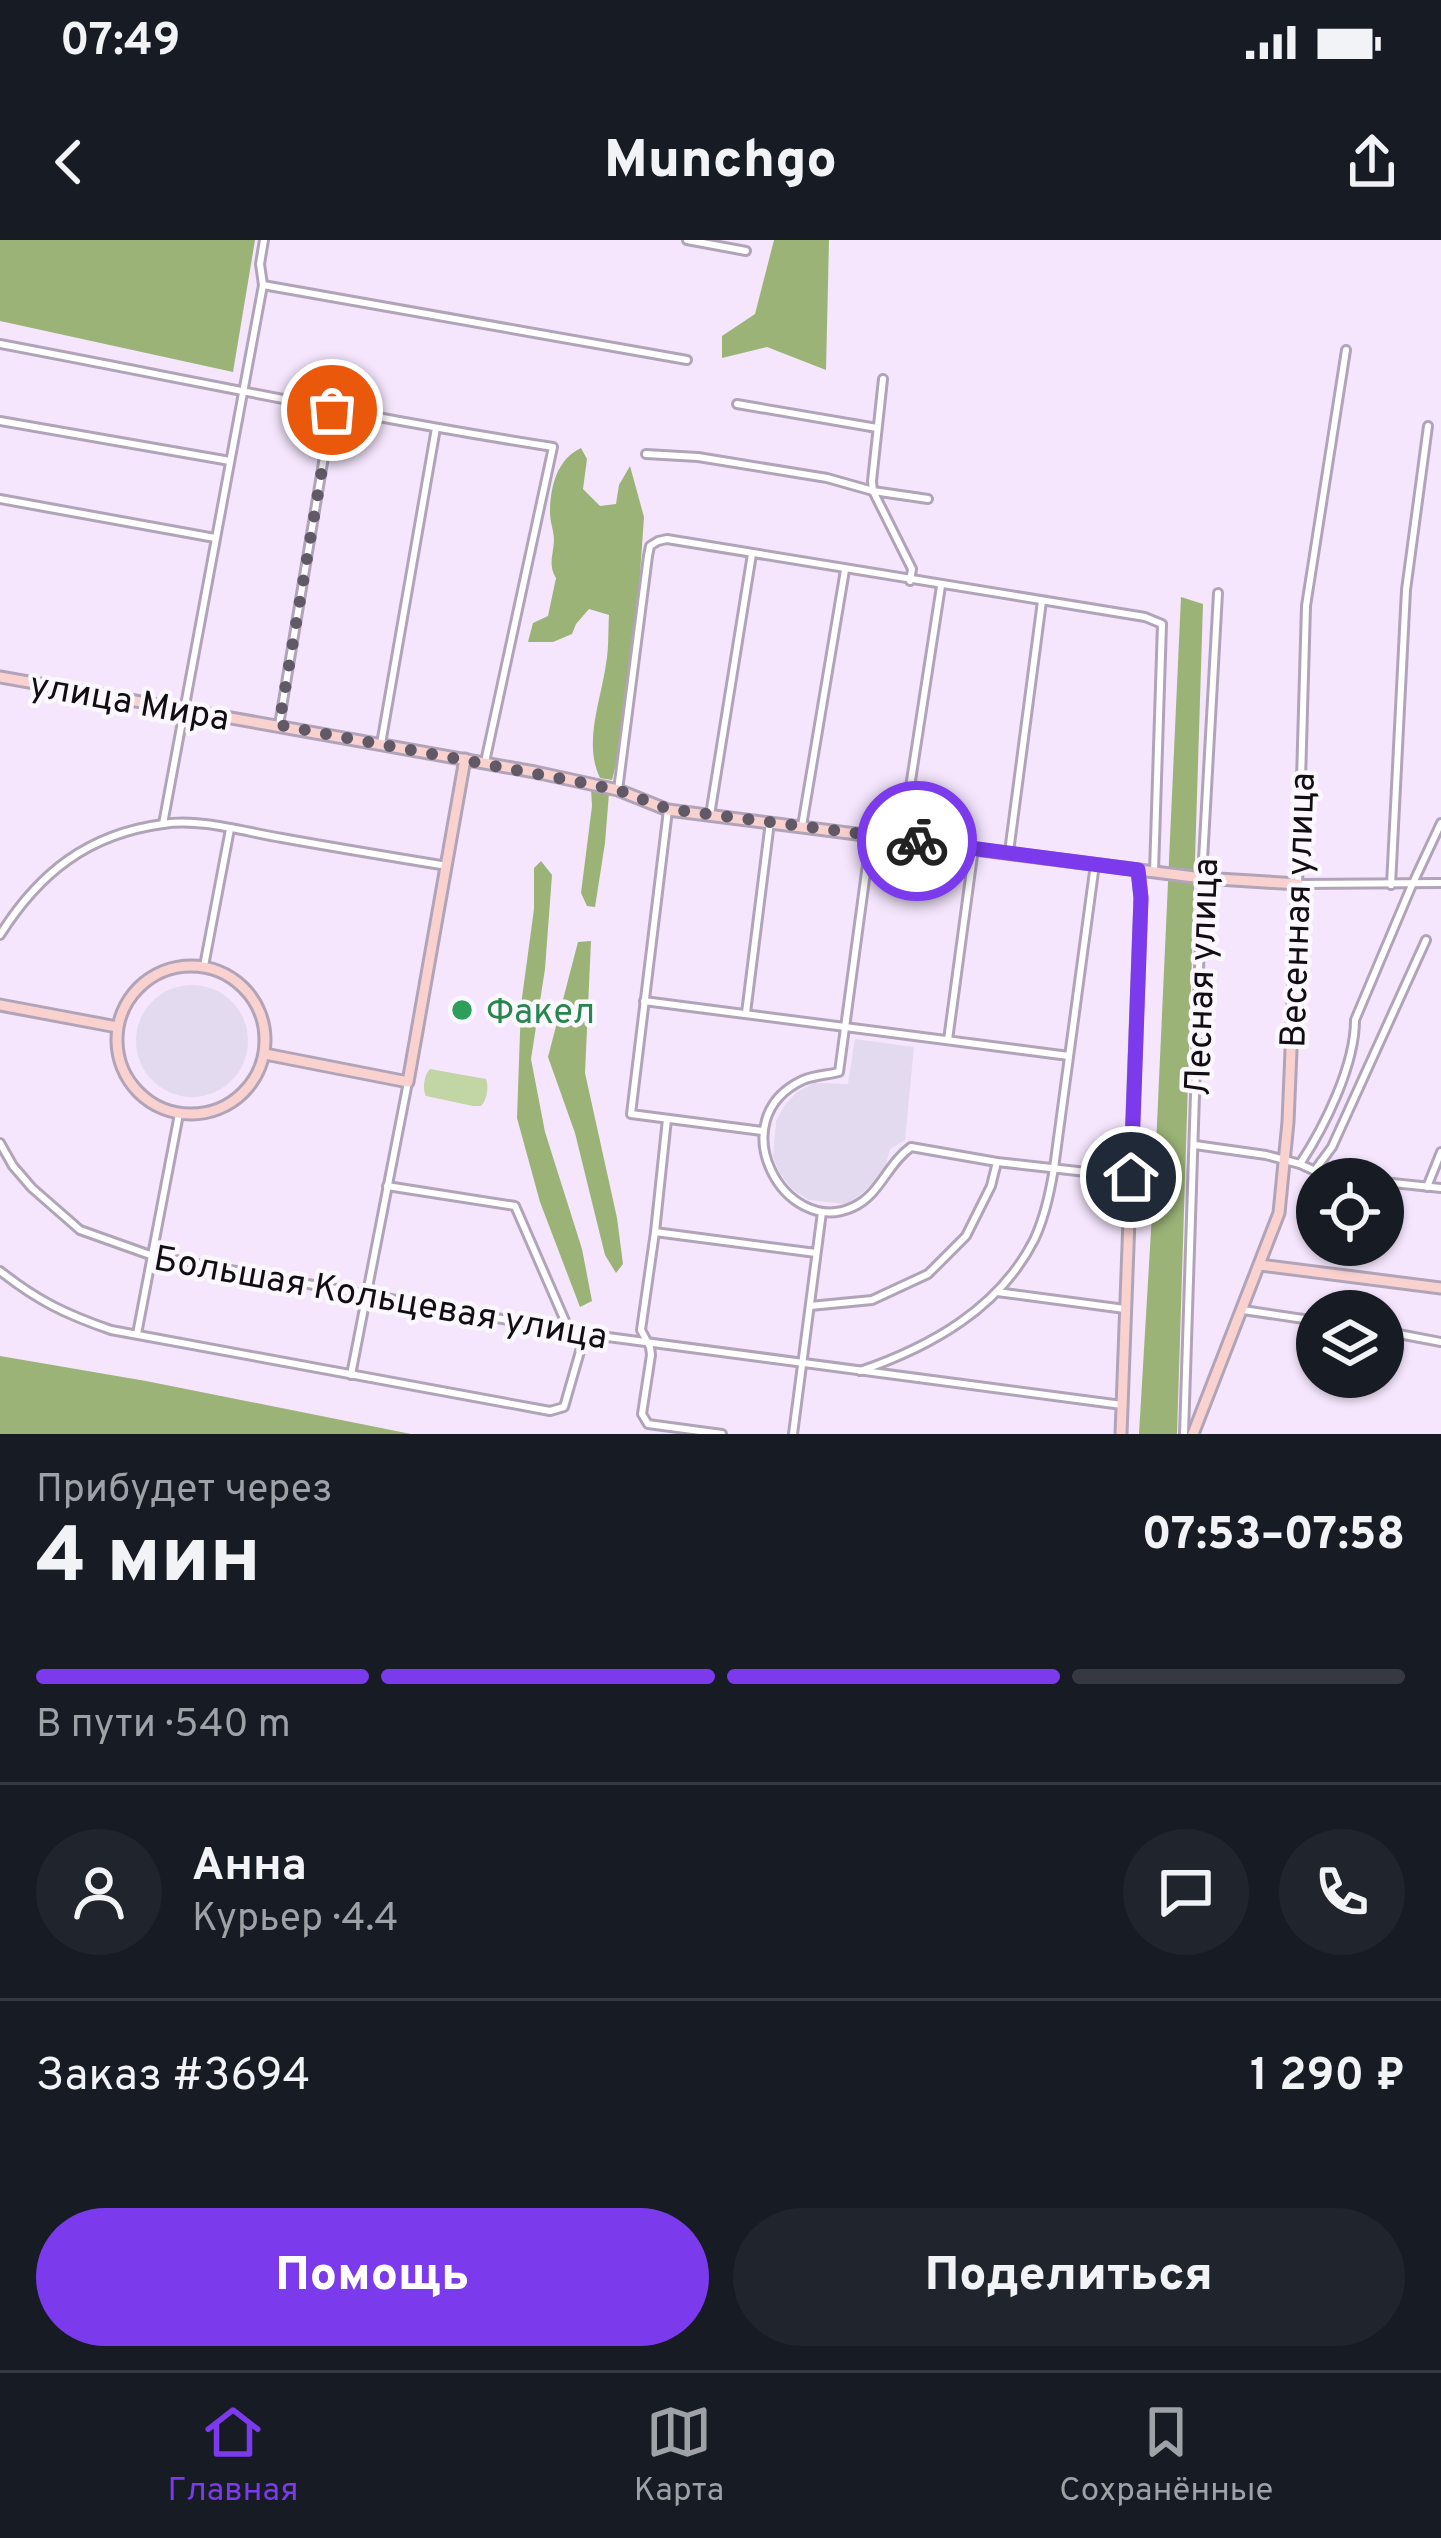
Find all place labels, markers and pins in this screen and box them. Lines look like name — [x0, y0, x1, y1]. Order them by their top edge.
pin — [281, 359, 383, 461]
place label: Факел — [486, 991, 595, 1037]
marker: Факел — [449, 997, 475, 1023]
pin — [1080, 1126, 1182, 1228]

